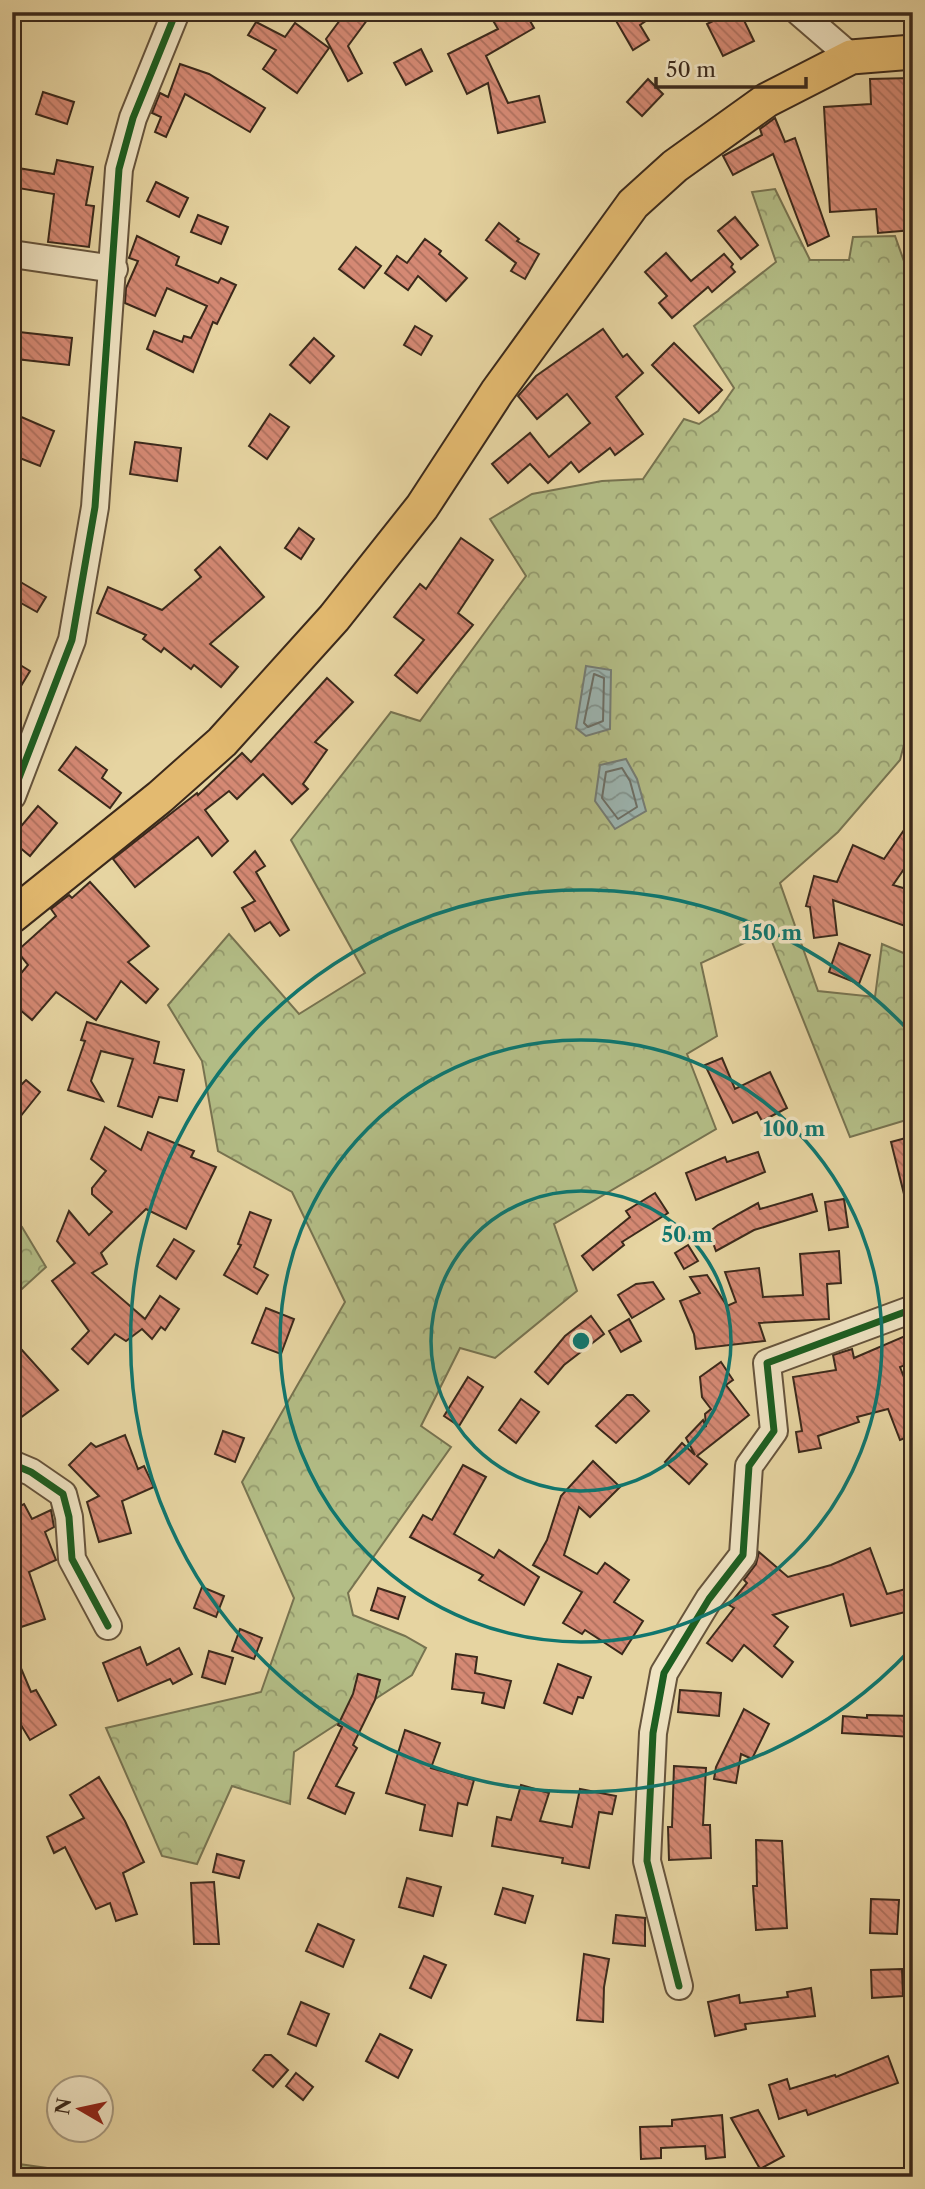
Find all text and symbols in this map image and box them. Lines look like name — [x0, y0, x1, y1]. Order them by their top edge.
scale bar — [656, 46, 806, 90]
text: 50 m — [666, 57, 716, 82]
text: 150 m — [742, 920, 802, 945]
text: 100 m — [763, 1116, 825, 1141]
text: 50 m — [661, 1222, 713, 1247]
centre of rings — [569, 1329, 593, 1353]
north arrow — [46, 2074, 116, 2144]
text: N — [51, 2096, 76, 2116]

